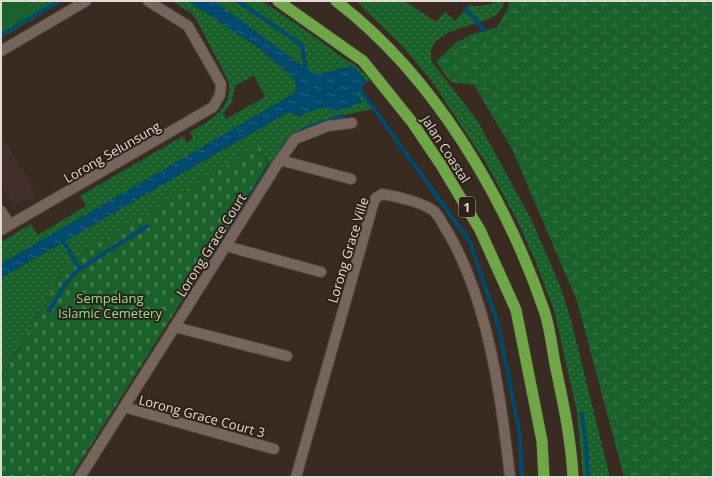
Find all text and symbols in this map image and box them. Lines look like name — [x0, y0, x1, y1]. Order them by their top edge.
street label: Jalan Coastal — [416, 110, 475, 186]
street label: Lorong Selunsung — [60, 117, 164, 187]
street label: Lorong Grace Court — [172, 189, 250, 300]
street label: Lorong Grace Ville — [323, 195, 373, 305]
road number: 1 — [459, 197, 475, 217]
park label: Sempelang Islamic Cemetery — [58, 289, 162, 322]
street label: Lorong Grace Court 3 — [137, 391, 267, 441]

